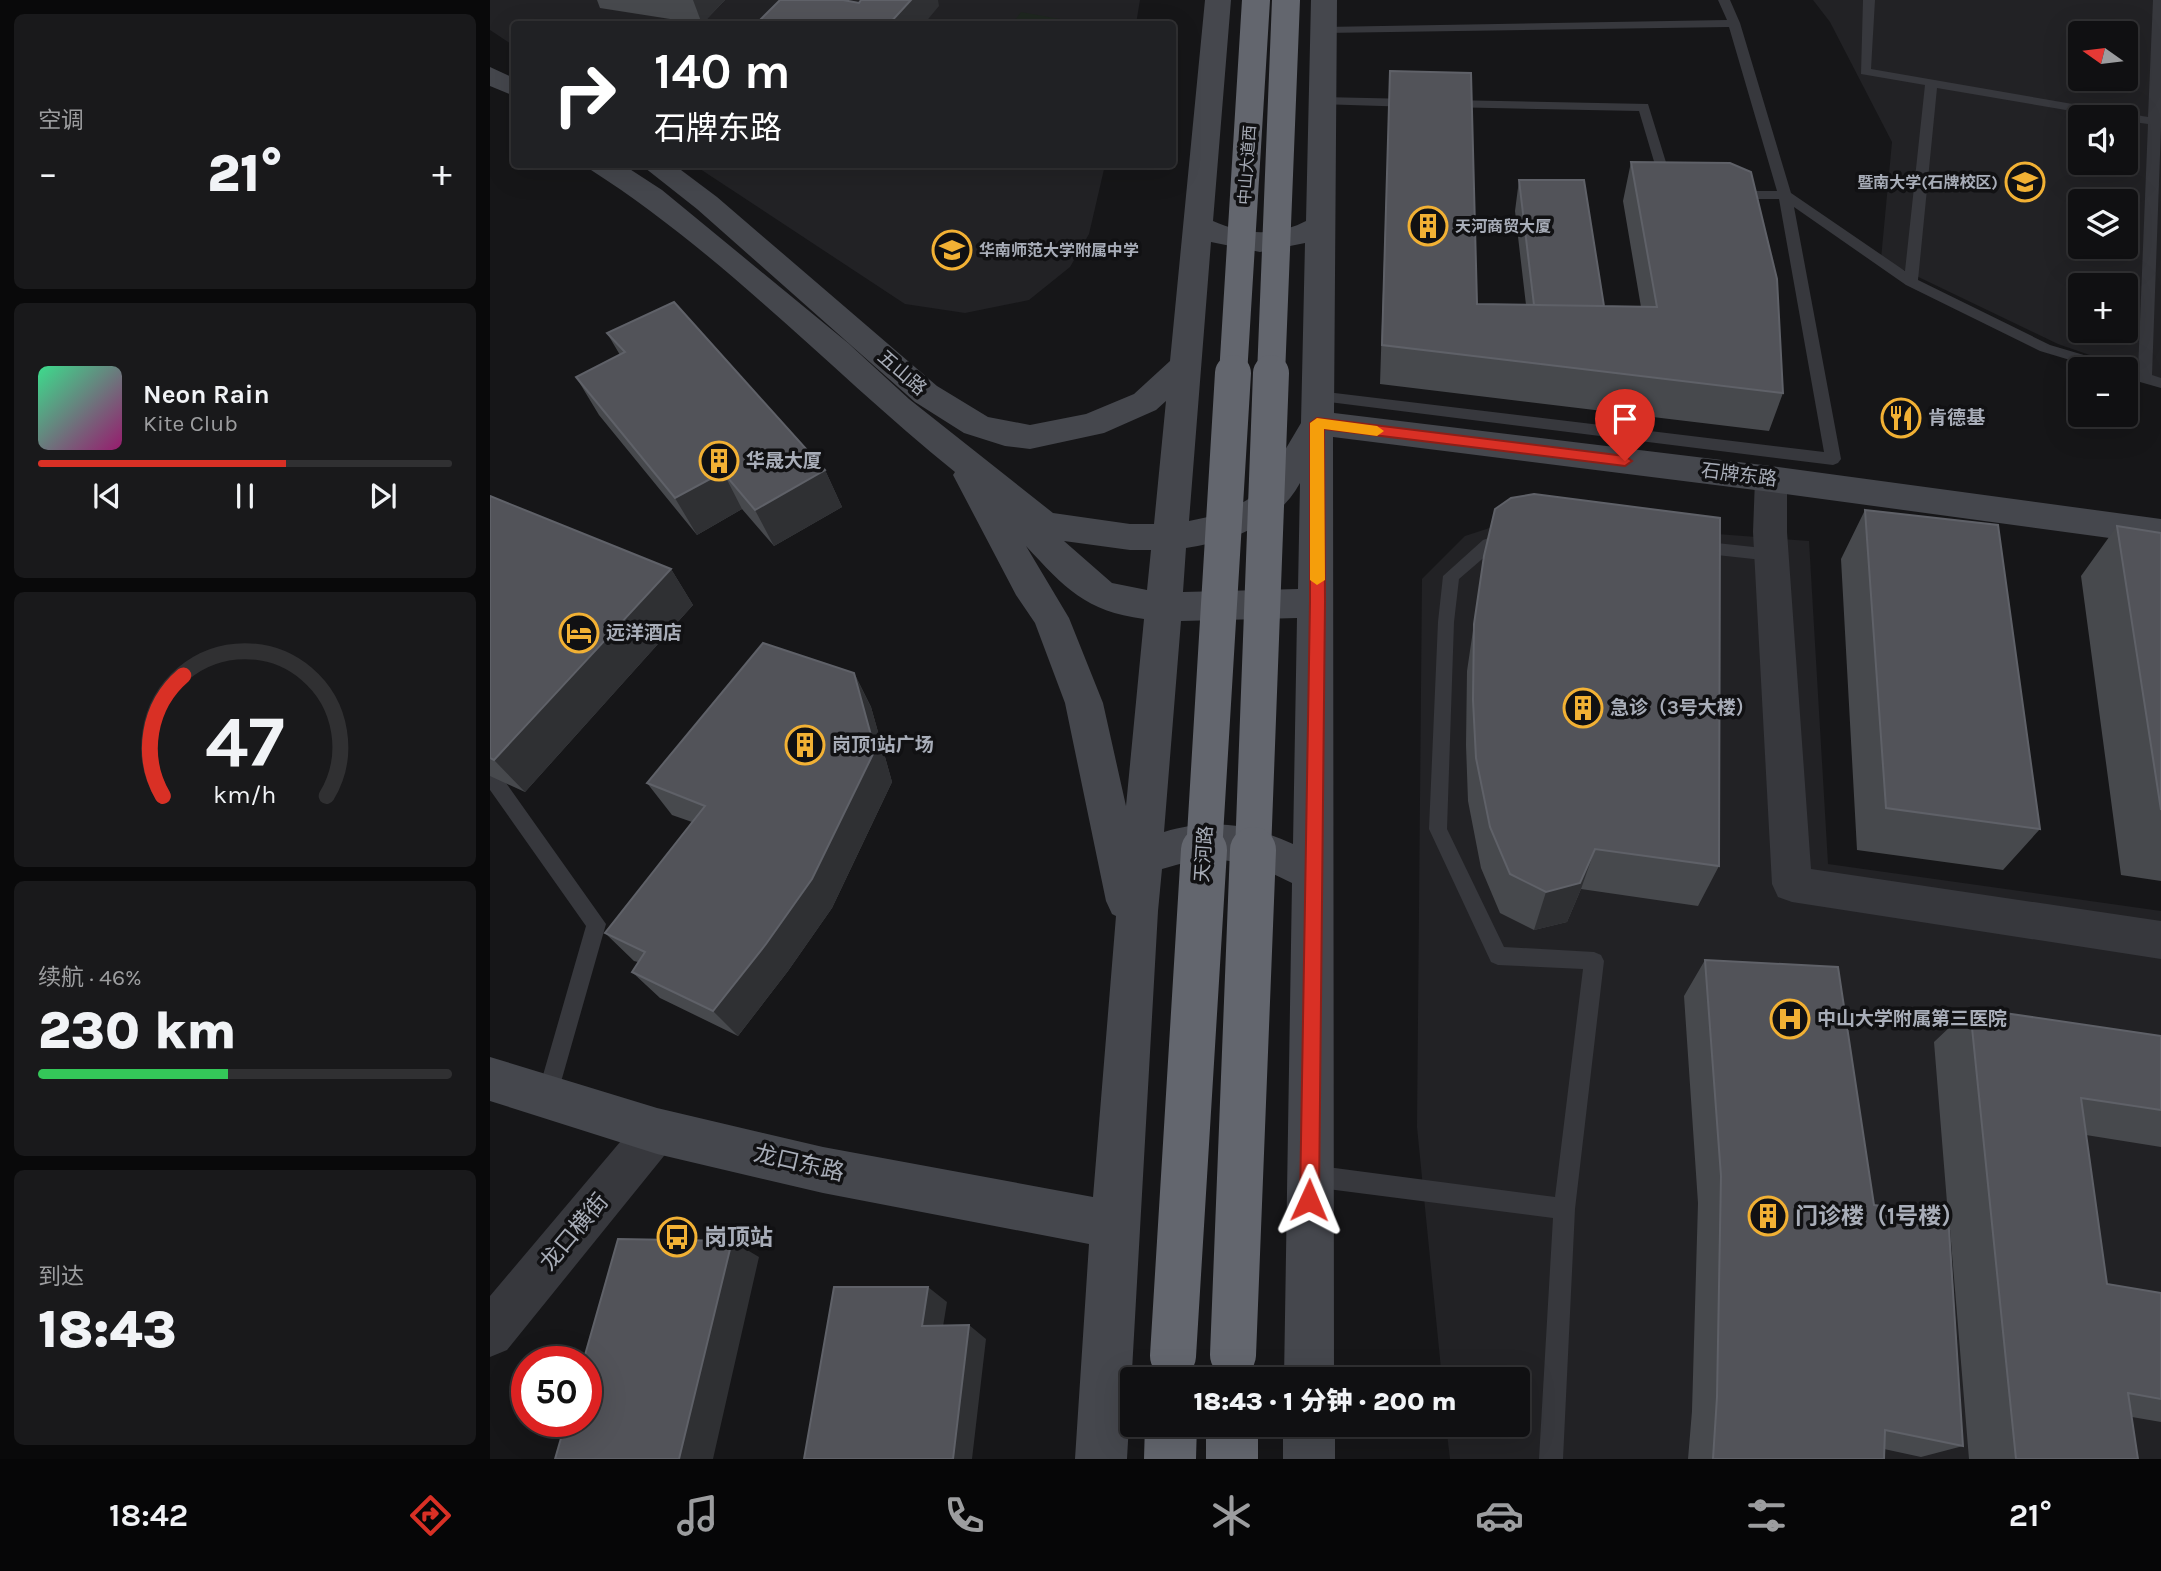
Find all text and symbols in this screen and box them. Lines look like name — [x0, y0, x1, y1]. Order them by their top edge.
north arrow — [2068, 21, 2138, 91]
map controls — [2068, 21, 2138, 427]
text: 140 m — [654, 43, 791, 100]
icon: right — [539, 49, 630, 140]
button: sound — [2068, 105, 2138, 175]
text: 空调 — [38, 107, 84, 134]
text: 石牌东路 — [654, 110, 782, 147]
street label: 中山大道西 — [1235, 124, 1259, 206]
text: 21° — [207, 143, 283, 204]
text: − — [38, 151, 58, 196]
text: + — [432, 151, 452, 196]
school or university icon: 暨南大学(石牌校区) — [2004, 161, 2046, 203]
place label: 暨南大学(石牌校区) — [1857, 173, 1998, 192]
button: layers — [2068, 189, 2138, 259]
building icon: 天河商贸大厦 — [1407, 205, 1449, 247]
place label: 天河商贸大厦 — [1455, 217, 1551, 236]
school or university icon: 华南师范大学附属中学 — [931, 229, 973, 271]
place label: 华南师范大学附属中学 — [979, 241, 1139, 260]
button: + — [2068, 273, 2138, 343]
street label: 五山路 — [873, 346, 931, 400]
button: − — [2068, 357, 2138, 427]
text: Neon Rain — [143, 379, 270, 410]
pin — [1595, 389, 1655, 461]
restaurant icon: 肯德基 — [1880, 397, 1922, 439]
icon: arrive — [1606, 400, 1644, 438]
place label: 肯德基 — [1928, 407, 1986, 429]
text: Kite Club — [143, 410, 238, 437]
building icon: 华晟大厦 — [698, 440, 740, 482]
place label: 华晟大厦 — [746, 450, 822, 472]
street label: 石牌东路 — [1700, 459, 1778, 491]
icon: previous — [88, 477, 126, 515]
icon: pause — [226, 477, 264, 515]
icon: next — [364, 477, 402, 515]
hotel icon: 远洋酒店 — [558, 612, 600, 654]
place label: 远洋酒店 — [606, 622, 682, 644]
building icon: 急诊（3号大楼） — [1562, 687, 1604, 729]
place label: 急诊（3号大楼） — [1610, 697, 1755, 719]
text: 47 — [205, 699, 285, 784]
building icon: 岗顶1站广场 — [784, 724, 826, 766]
place label: 岗顶1站广场 — [832, 734, 934, 756]
text: km/h — [213, 779, 277, 808]
street label: 天河路 — [1191, 825, 1217, 883]
text: 续航 · 46% — [38, 964, 142, 991]
hospital icon: 中山大学附属第三医院 — [1769, 998, 1811, 1040]
text: 230 km — [38, 1000, 236, 1061]
place label: 中山大学附属第三医院 — [1817, 1008, 2007, 1030]
street label: 龙口东路 — [751, 1139, 847, 1187]
position arrow — [1272, 1163, 1346, 1237]
street label: 龙口横街 — [534, 1188, 614, 1276]
building icon: 门诊楼（1号楼） — [1747, 1195, 1789, 1237]
place label: 门诊楼（1号楼） — [1795, 1203, 1964, 1230]
bus stop icon: 岗顶站 — [656, 1216, 698, 1258]
place label: 岗顶站 — [704, 1224, 773, 1251]
text: 到达 — [38, 1263, 84, 1290]
text: 18:43 — [38, 1299, 176, 1360]
speed limit sign: 50 — [511, 1346, 602, 1437]
text: 18:43 · 1 分钟 · 200 m — [1194, 1386, 1456, 1417]
icon: directions — [406, 1491, 455, 1540]
icon: music — [673, 1491, 722, 1540]
icon: phone — [940, 1491, 989, 1540]
icon: climate — [1207, 1491, 1256, 1540]
icon: car — [1475, 1491, 1524, 1540]
icon: filters — [1742, 1491, 1791, 1540]
text: 18:42 — [109, 1497, 188, 1534]
text: 21° — [2009, 1497, 2052, 1534]

